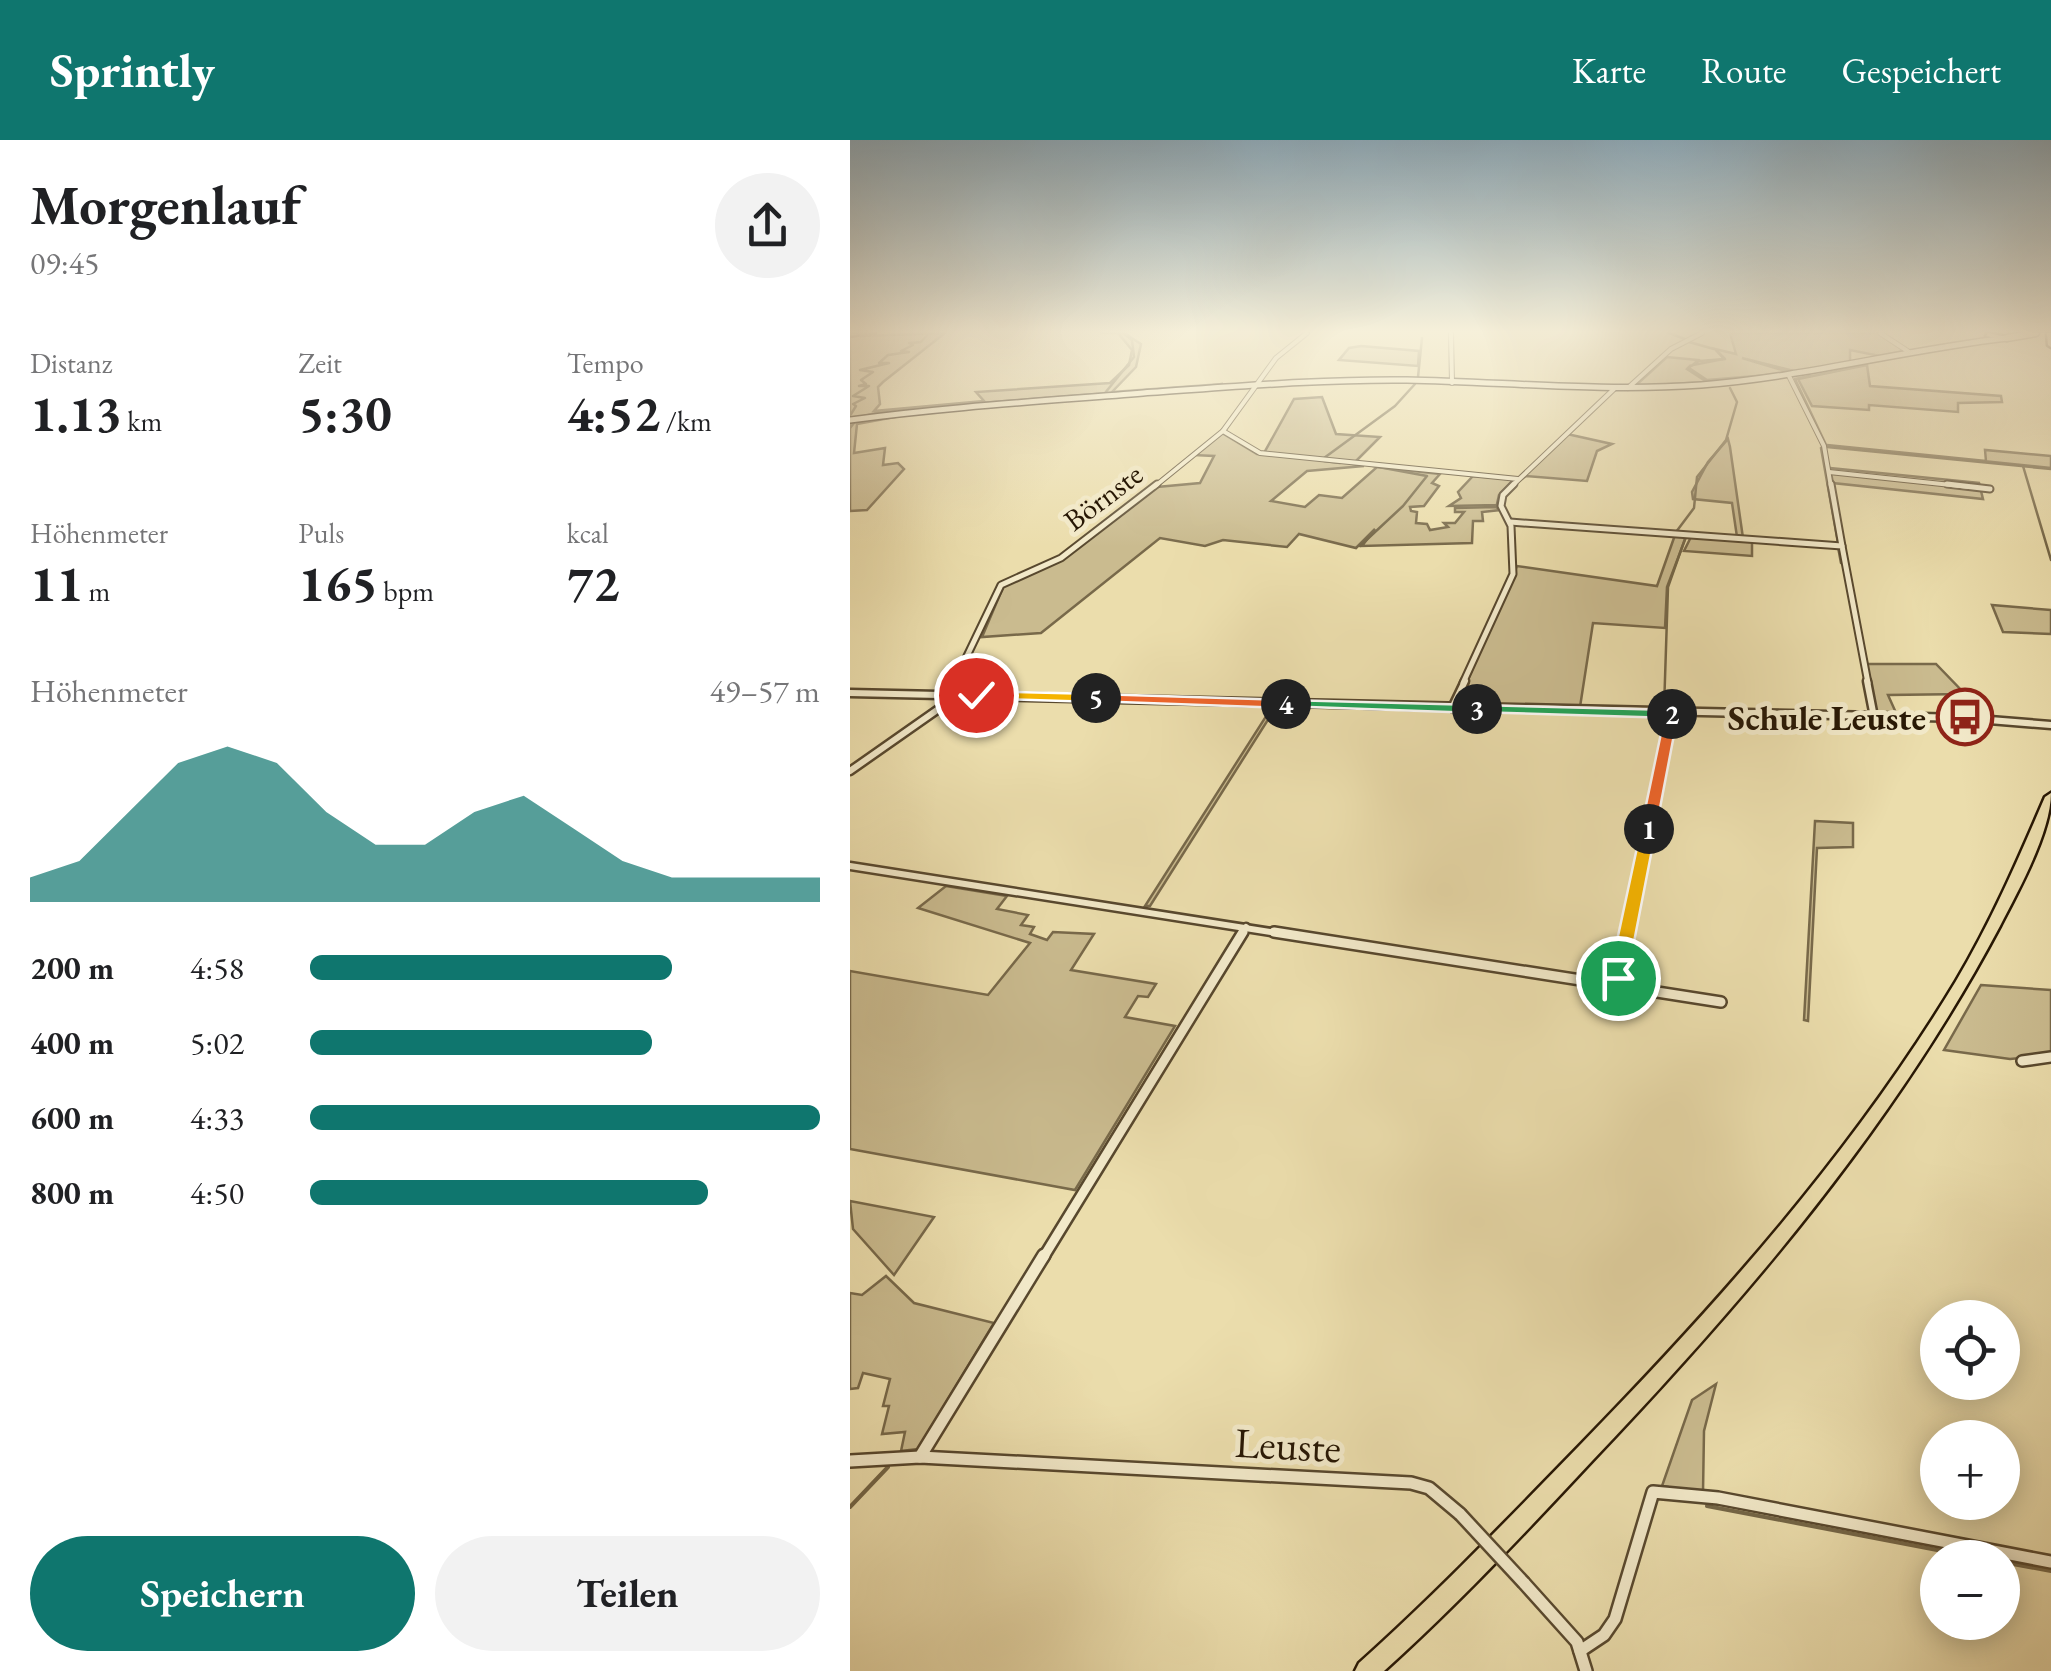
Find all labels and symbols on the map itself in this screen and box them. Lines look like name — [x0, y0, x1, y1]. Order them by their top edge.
street label: Börnste — [1056, 455, 1150, 539]
pin — [934, 653, 1019, 738]
pin: 5 — [1071, 673, 1121, 723]
pin: 4 — [1261, 679, 1311, 729]
pin: 3 — [1452, 684, 1502, 734]
bus stop icon: Schule Leuste — [1935, 687, 1995, 747]
pin: 2 — [1647, 689, 1697, 739]
place label: Schule Leuste — [1728, 695, 1926, 740]
pin: 1 — [1624, 804, 1674, 854]
pin — [1576, 936, 1661, 1021]
street label: Leuste — [1234, 1415, 1342, 1475]

